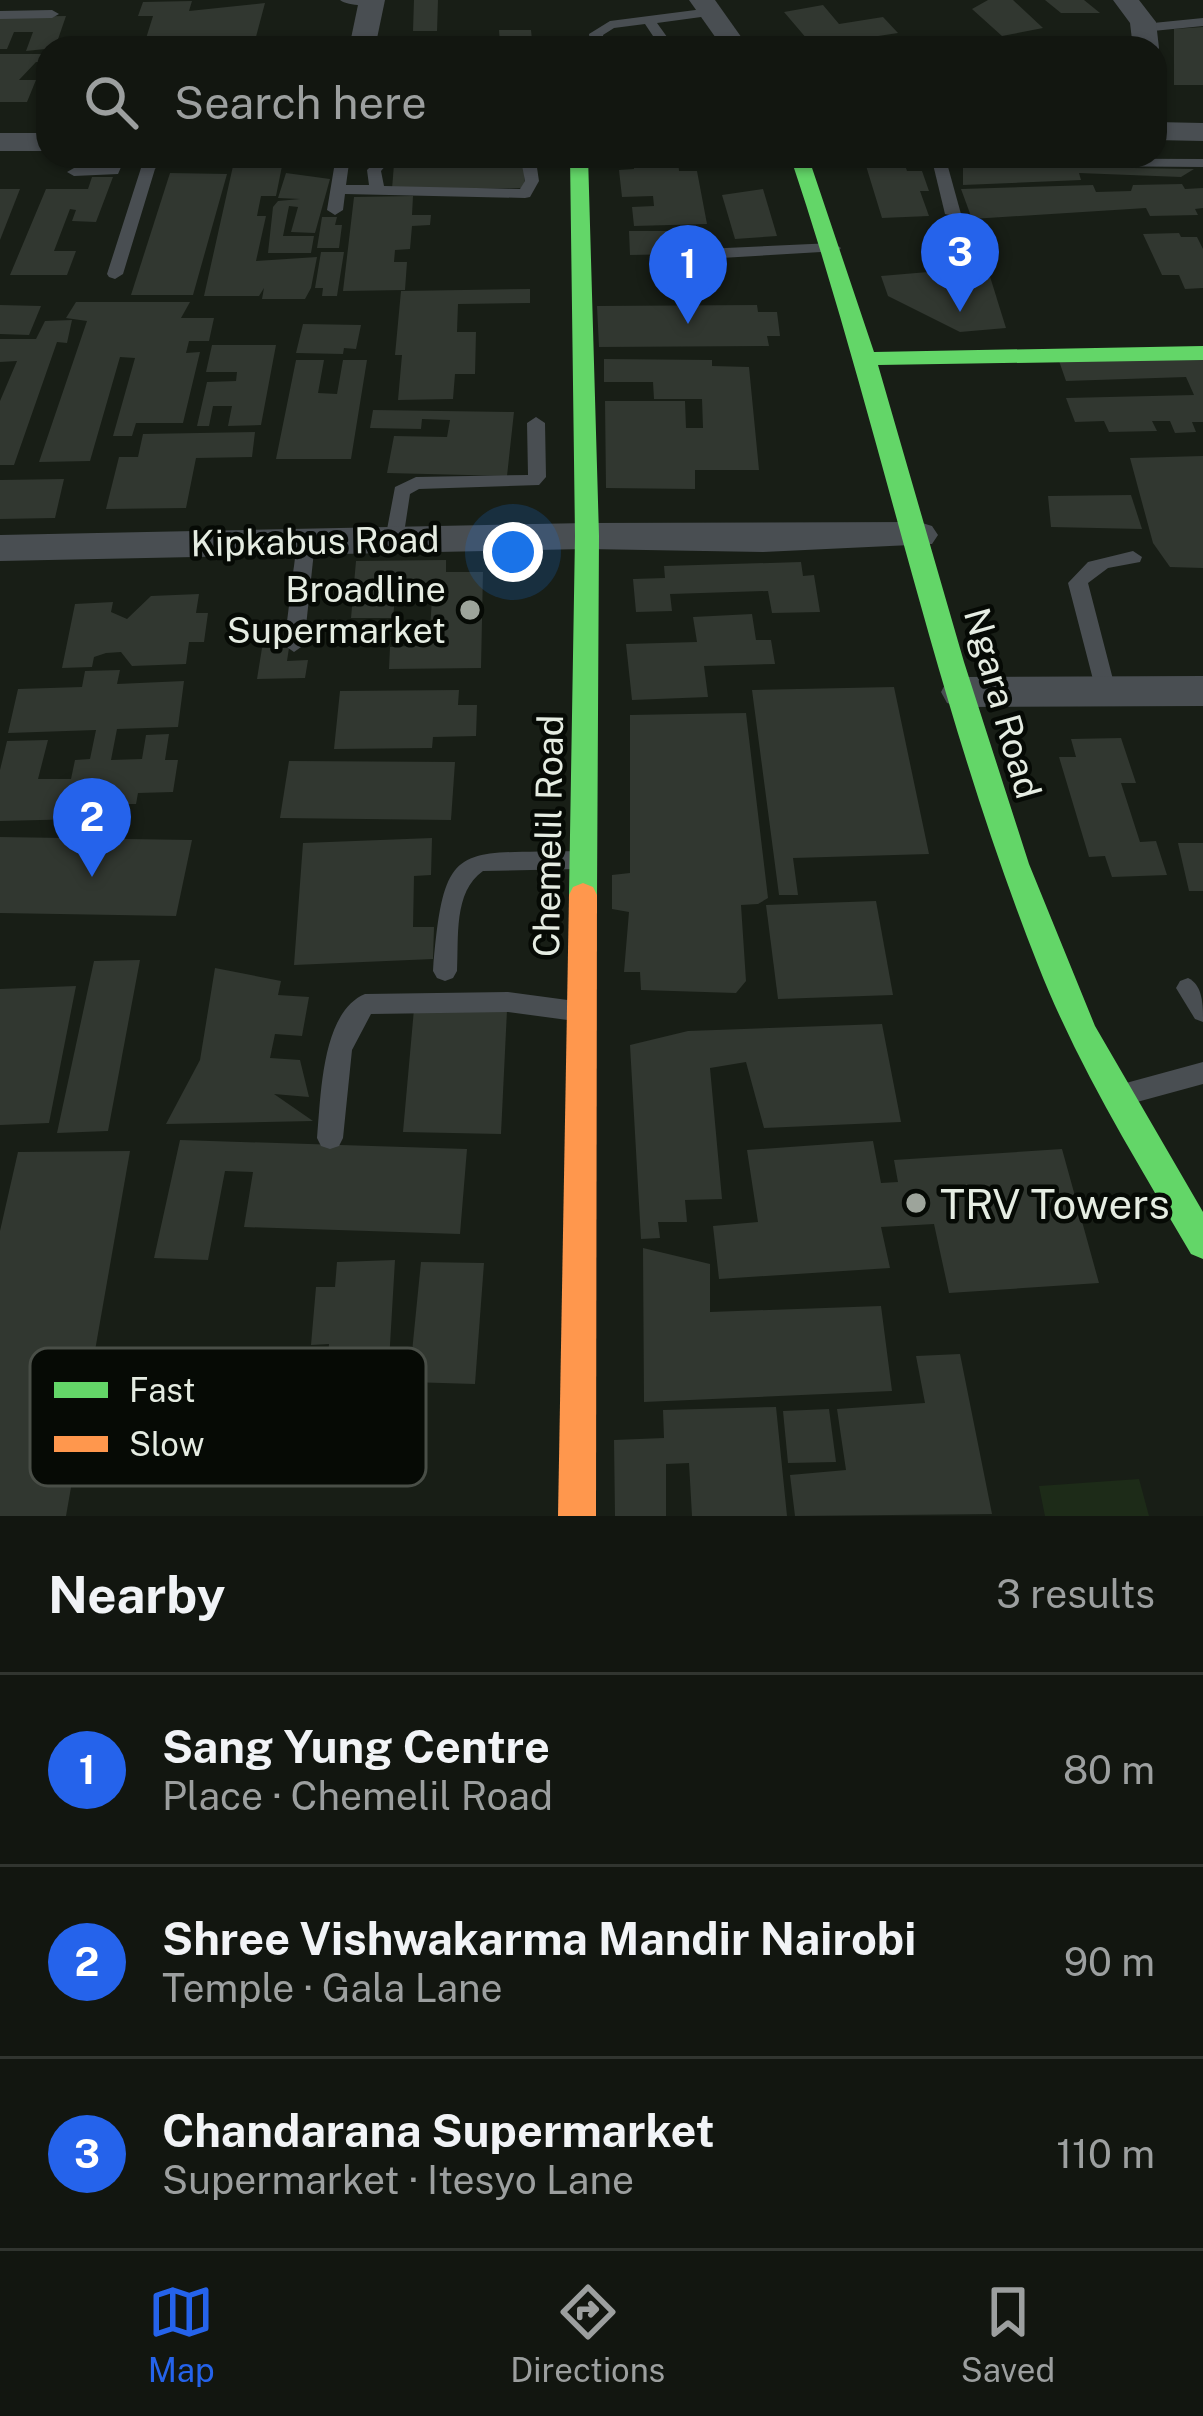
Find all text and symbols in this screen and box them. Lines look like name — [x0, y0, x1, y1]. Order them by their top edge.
search box — [36, 36, 1167, 168]
icon: search — [78, 69, 144, 135]
text: Search here — [174, 76, 427, 129]
pin: 3 — [921, 213, 999, 312]
pin: 1 — [649, 225, 727, 324]
street label: Kipkabus Road — [190, 518, 440, 564]
your location — [483, 522, 543, 582]
place label: Broadline Supermarket — [227, 568, 446, 651]
marker: Broadline Supermarket — [457, 597, 483, 623]
street label: Ngara Road — [956, 603, 1050, 803]
street label: Chemelil Road — [525, 715, 571, 957]
pin: 2 — [53, 778, 131, 877]
place label: TRV Towers — [940, 1179, 1170, 1228]
marker: TRV Towers — [903, 1190, 929, 1216]
legend — [30, 1348, 426, 1486]
text: Fast — [129, 1371, 196, 1409]
text: Slow — [129, 1425, 204, 1463]
text: Nearby — [48, 1565, 225, 1624]
text: 3 results — [996, 1571, 1155, 1617]
text: Sang Yung Centre — [162, 1720, 550, 1773]
text: 1 — [79, 1747, 95, 1793]
text: 80 m — [1063, 1747, 1155, 1793]
text: Place · Chemelil Road — [162, 1773, 553, 1819]
text: Shree Vishwakarma Mandir Nairobi — [162, 1912, 916, 1965]
text: 2 — [75, 1939, 99, 1985]
text: 90 m — [1064, 1939, 1155, 1985]
text: Temple · Gala Lane — [162, 1965, 503, 2011]
text: Chandarana Supermarket — [162, 2104, 714, 2157]
text: 3 — [74, 2131, 100, 2177]
text: 110 m — [1056, 2131, 1155, 2177]
text: Supermarket · Itesyo Lane — [162, 2157, 634, 2203]
tab: Map — [148, 2279, 215, 2389]
tab: Directions — [510, 2279, 665, 2389]
tab: Saved — [961, 2279, 1055, 2389]

